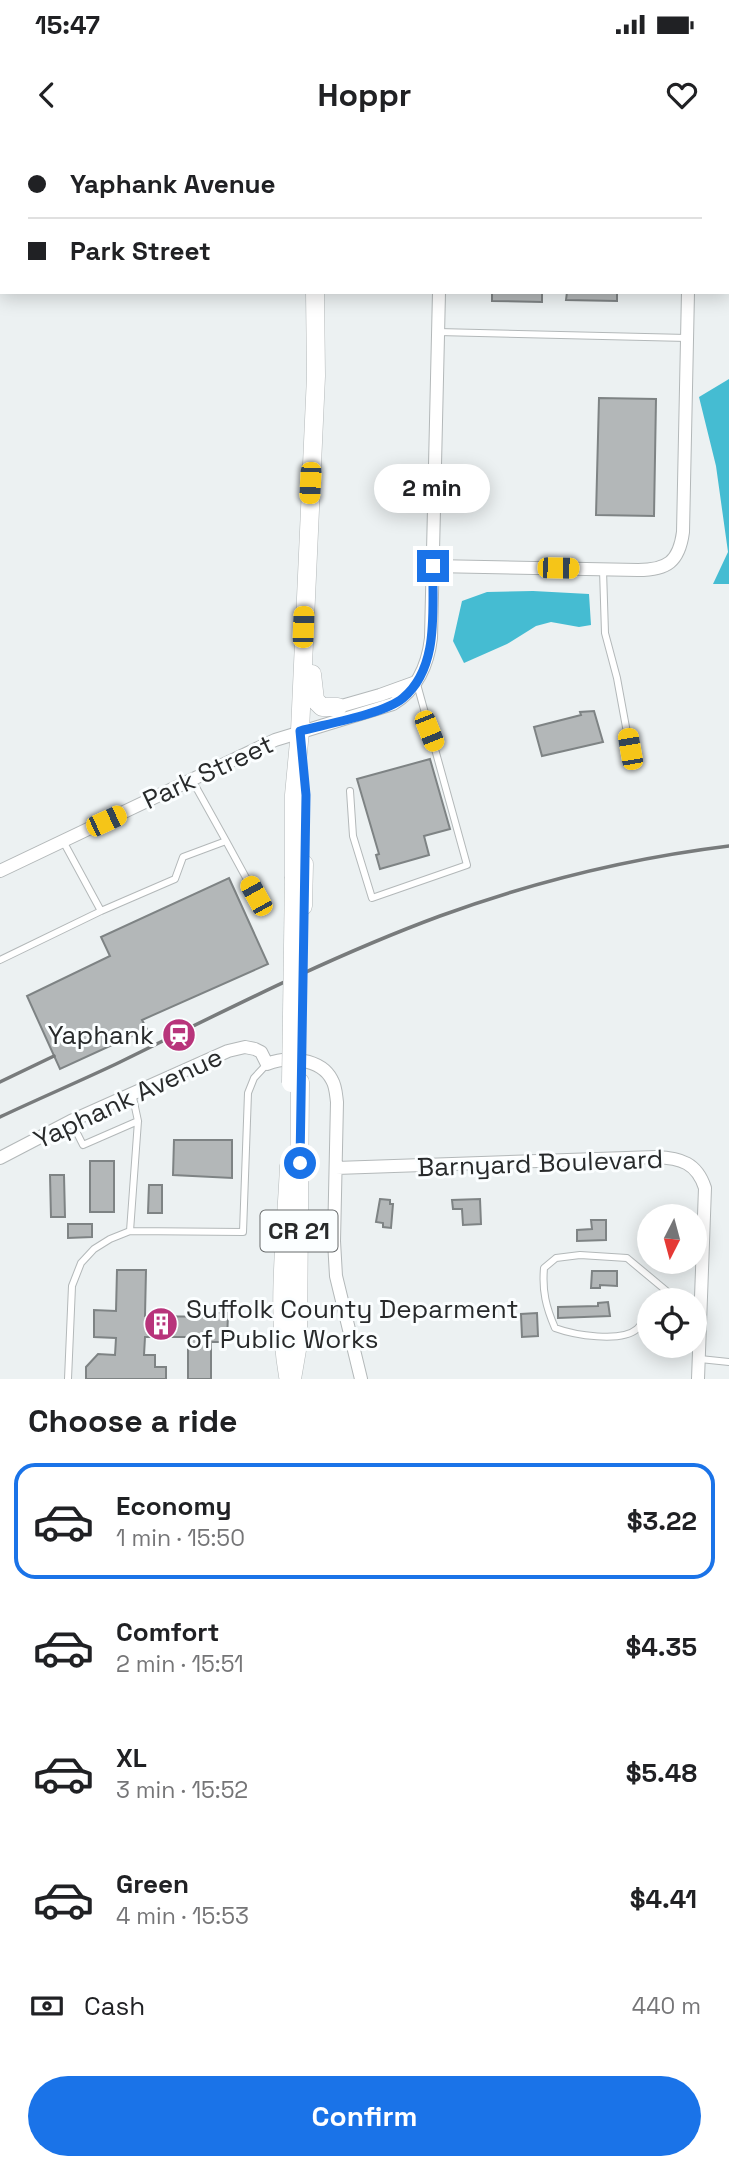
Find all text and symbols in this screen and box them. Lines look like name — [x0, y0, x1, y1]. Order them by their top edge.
text: 15:47 — [35, 8, 100, 42]
text: Hoppr — [317, 75, 412, 115]
icon: back — [28, 76, 66, 114]
icon: heart — [663, 76, 701, 114]
text: Yaphank Avenue — [70, 167, 276, 201]
text: Park Street — [70, 234, 211, 268]
car — [299, 461, 322, 505]
callout: 2 min — [375, 464, 491, 514]
text: 2 min — [402, 473, 462, 503]
route end — [417, 550, 449, 582]
car — [537, 557, 580, 579]
car — [292, 606, 315, 648]
car — [412, 708, 447, 754]
car — [617, 726, 644, 772]
street label: Park Street — [137, 727, 279, 817]
car — [83, 803, 130, 839]
car — [237, 873, 276, 919]
station icon: Yaphank — [160, 1016, 198, 1054]
place label: Yaphank — [48, 1018, 154, 1052]
street label: Yaphank Avenue — [28, 1039, 228, 1157]
street label: Barnyard Boulevard — [416, 1142, 664, 1184]
route start — [284, 1147, 316, 1179]
north arrow — [637, 1204, 707, 1274]
map controls — [637, 1204, 707, 1358]
road number: CR 21 — [260, 1210, 338, 1252]
button: locate — [637, 1288, 707, 1358]
place label: Suffolk County Deparment of Public Works — [186, 1292, 518, 1356]
building icon: Suffolk County Deparment of Public Works — [142, 1305, 180, 1343]
text: Choose a ride — [28, 1401, 238, 1441]
text: Economy — [116, 1489, 232, 1523]
icon: car — [32, 1490, 95, 1553]
text: $3.22 — [627, 1504, 697, 1538]
text: 1 min · 15:50 — [116, 1523, 245, 1553]
text: Comfort — [116, 1615, 219, 1649]
icon: car — [32, 1616, 95, 1679]
text: $4.35 — [626, 1630, 697, 1664]
text: 2 min · 15:51 — [116, 1649, 244, 1679]
text: XL — [116, 1741, 147, 1775]
icon: car — [32, 1742, 95, 1805]
text: $5.48 — [626, 1756, 697, 1790]
text: 3 min · 15:52 — [116, 1775, 248, 1805]
text: Green — [116, 1867, 189, 1901]
icon: car — [32, 1868, 95, 1931]
text: $4.41 — [630, 1882, 697, 1916]
text: 4 min · 15:53 — [116, 1901, 249, 1931]
icon: cash — [28, 1987, 66, 2025]
text: Cash — [84, 1989, 145, 2023]
text: 440 m — [632, 1991, 701, 2021]
button: Confirm — [28, 2076, 701, 2156]

